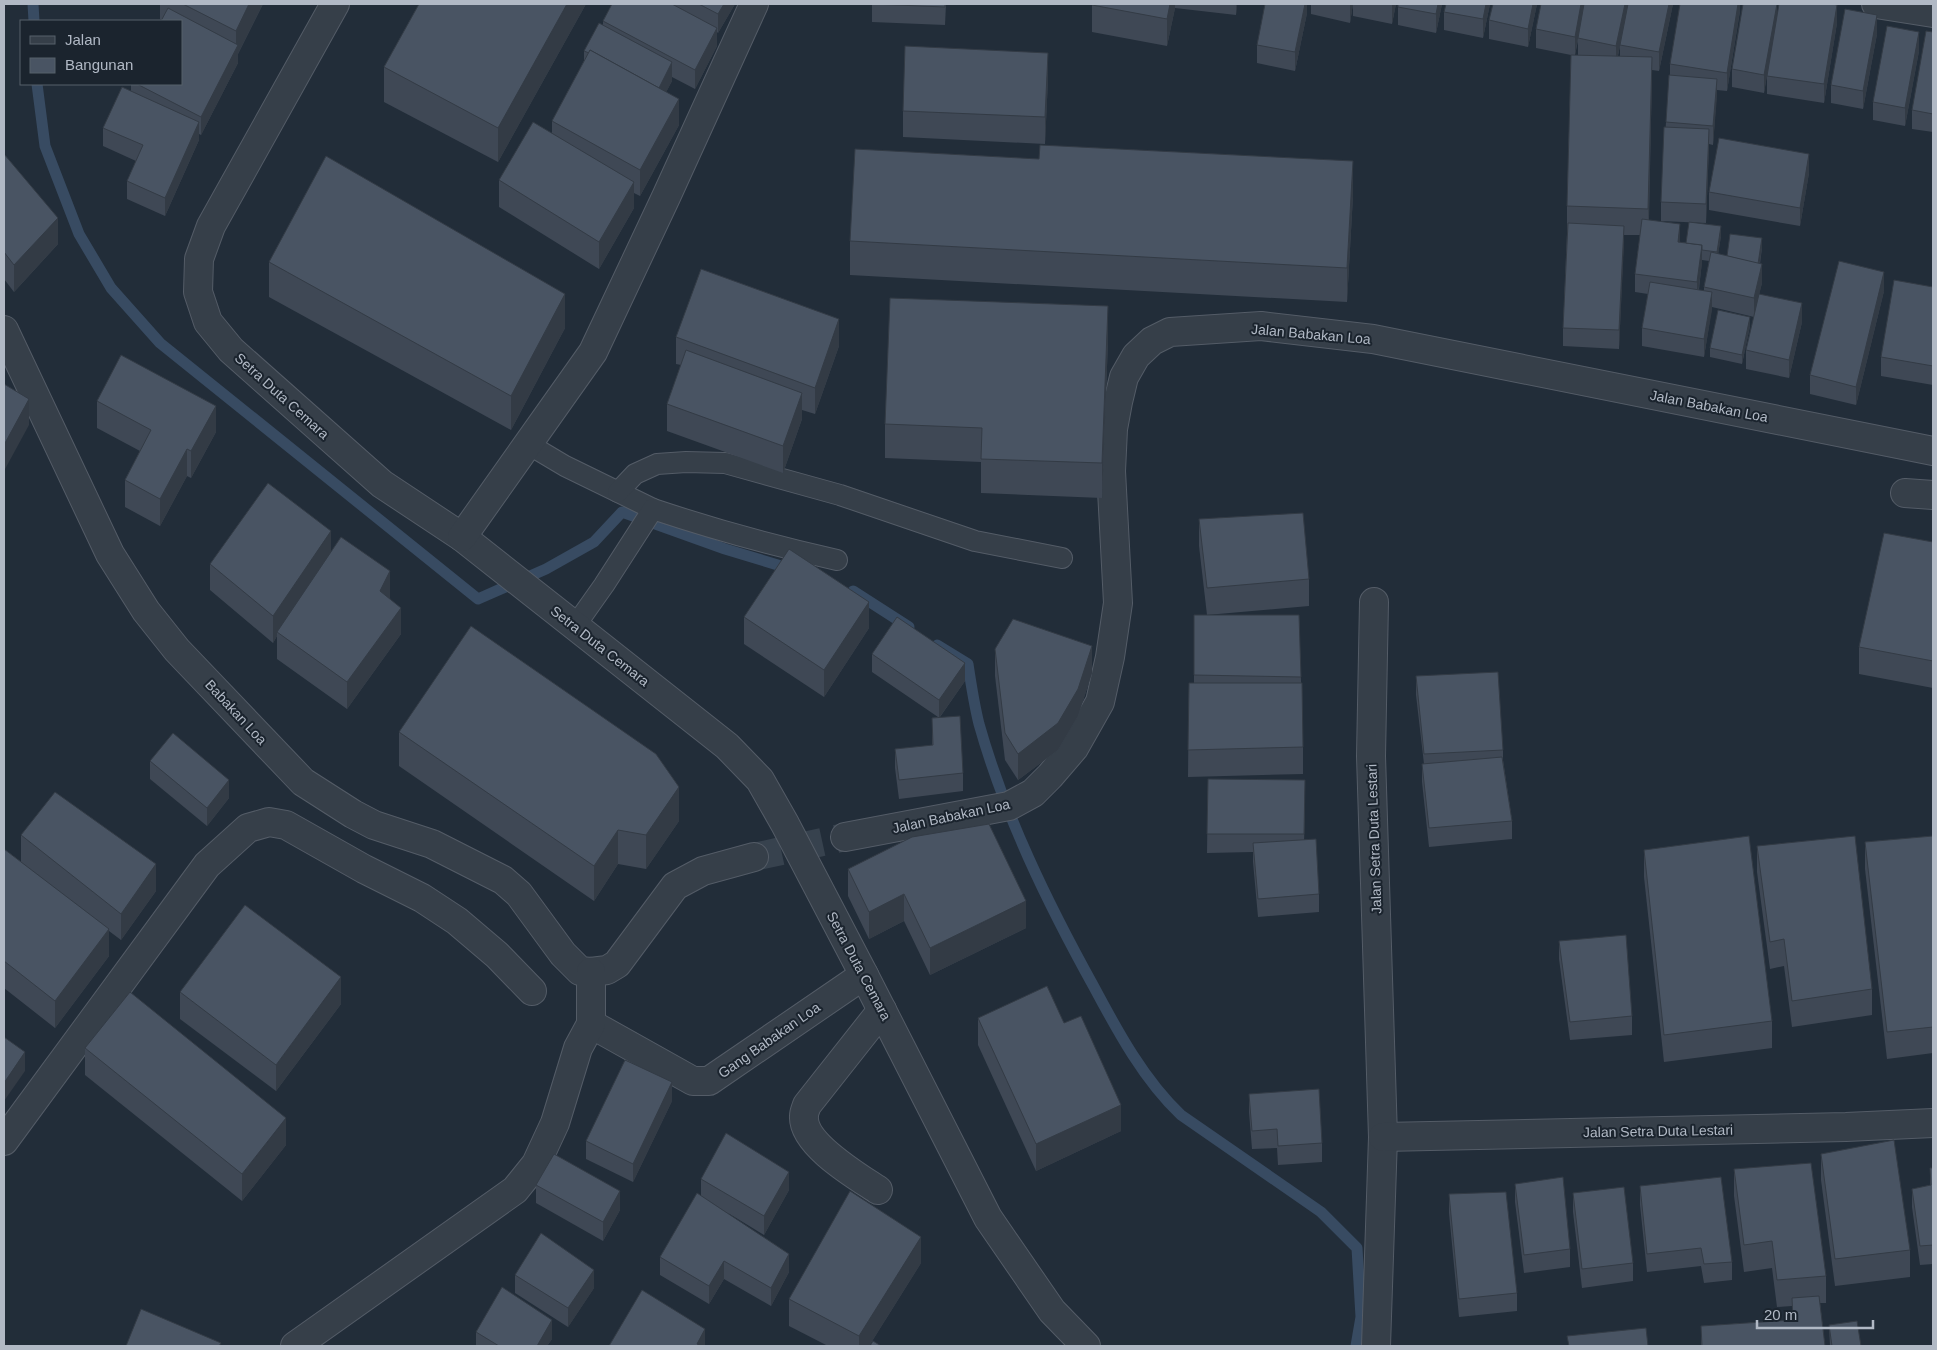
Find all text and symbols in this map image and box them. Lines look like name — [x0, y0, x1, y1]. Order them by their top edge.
legend — [20, 20, 182, 85]
text: Jalan — [65, 31, 101, 48]
text: Bangunan — [65, 56, 133, 73]
street label: Jalan Babakan Loa — [1251, 321, 1372, 347]
street label: Setra Duta Cemara — [232, 350, 332, 442]
street label: Jalan Babakan Loa — [1649, 387, 1770, 425]
street label: Setra Duta Cemara — [548, 603, 653, 690]
street label: Babakan Loa — [202, 676, 270, 748]
street label: Jalan Setra Duta Lestari — [1363, 764, 1385, 914]
street label: Jalan Babakan Loa — [891, 796, 1012, 836]
street label: Setra Duta Cemara — [824, 909, 894, 1023]
street label: Gang Babakan Loa — [715, 999, 823, 1081]
street label: Jalan Setra Duta Lestari — [1583, 1122, 1733, 1140]
scale bar — [1757, 1298, 1873, 1330]
text: 20 m — [1764, 1306, 1797, 1323]

